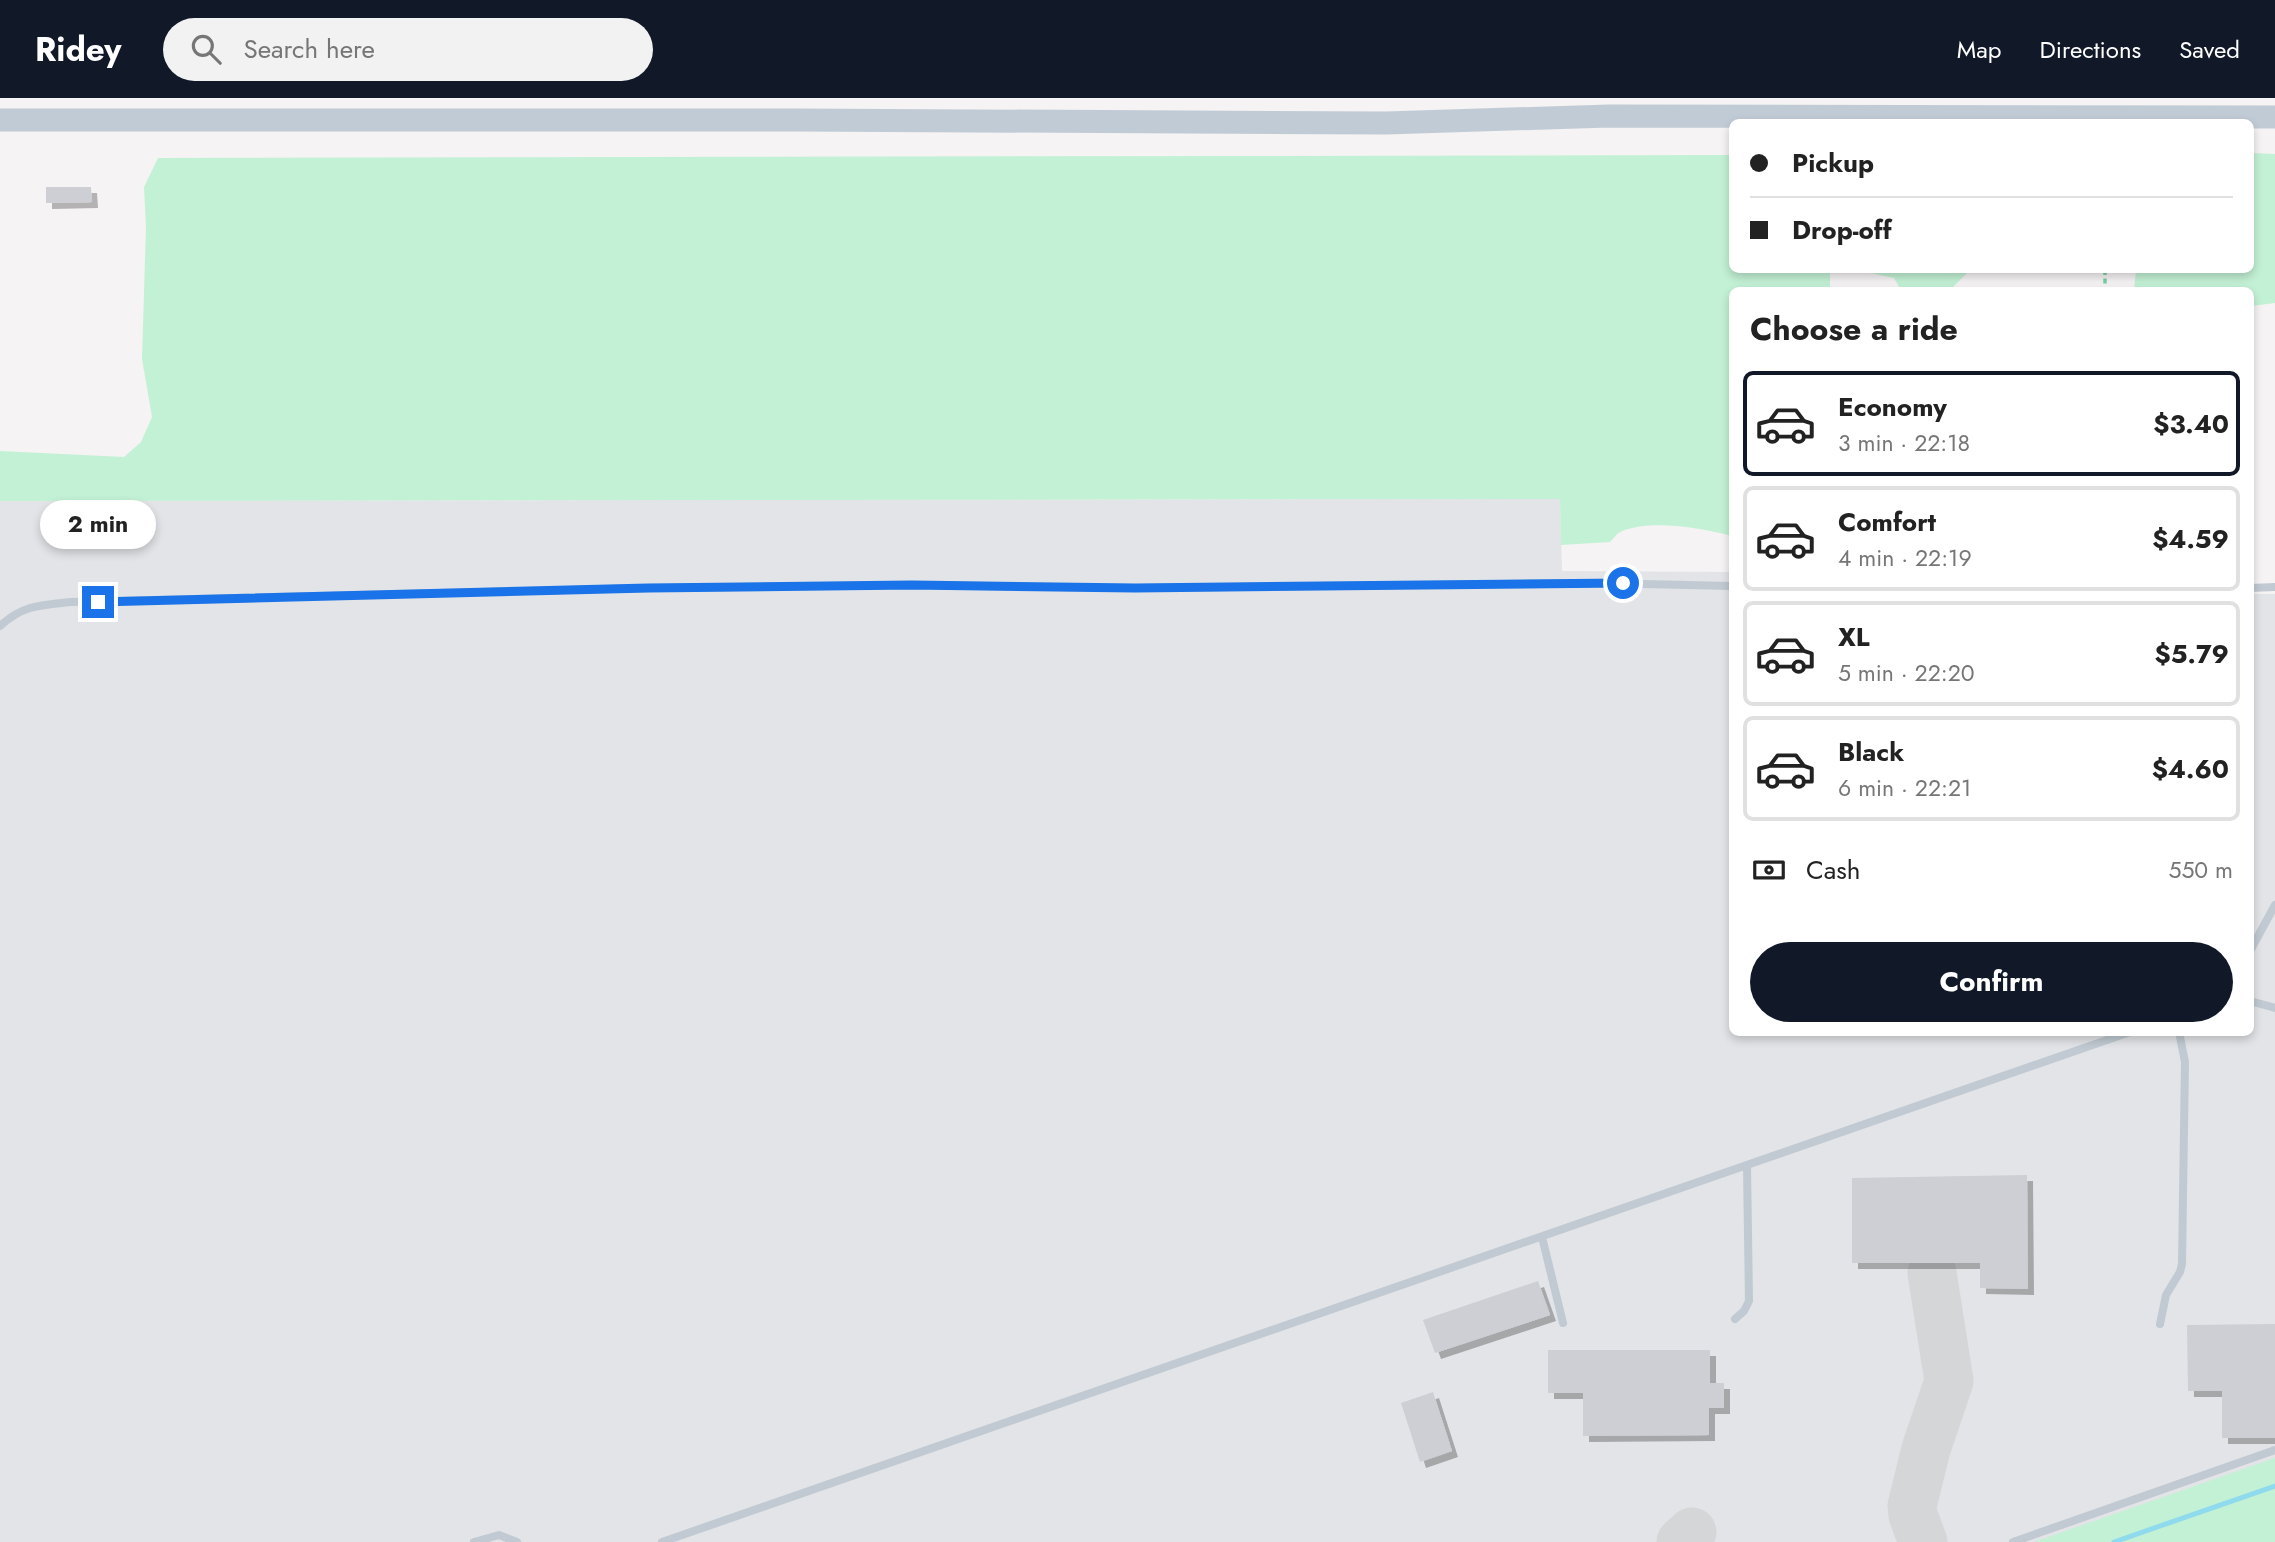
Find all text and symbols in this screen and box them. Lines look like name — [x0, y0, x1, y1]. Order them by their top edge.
search box — [163, 18, 653, 81]
text: Ridey — [35, 26, 121, 73]
icon: search — [187, 30, 225, 68]
text: Search here — [243, 30, 375, 68]
text: Map — [1957, 32, 2002, 67]
text: Directions — [2040, 32, 2141, 67]
text: Saved — [2179, 32, 2240, 67]
text: Pickup — [1792, 144, 1874, 182]
text: Drop-off — [1792, 211, 1892, 249]
text: Choose a ride — [1750, 306, 1958, 352]
text: Economy — [1838, 388, 1947, 426]
icon: car — [1754, 392, 1817, 455]
text: $3.40 — [2153, 405, 2229, 443]
text: 3 min · 22:18 — [1838, 426, 1970, 460]
callout: 2 min — [40, 500, 156, 550]
text: Comfort — [1838, 503, 1936, 541]
text: 2 min — [68, 507, 128, 541]
icon: car — [1754, 507, 1817, 570]
text: $4.59 — [2152, 520, 2229, 558]
text: 4 min · 22:19 — [1838, 541, 1972, 575]
route start — [1607, 567, 1639, 599]
route end — [82, 586, 114, 618]
text: XL — [1838, 618, 1870, 656]
icon: car — [1754, 622, 1817, 685]
text: $5.79 — [2155, 635, 2229, 673]
text: 5 min · 22:20 — [1838, 656, 1975, 690]
text: Black — [1838, 733, 1904, 771]
icon: car — [1754, 737, 1817, 800]
text: $4.60 — [2152, 750, 2229, 788]
text: 6 min · 22:21 — [1838, 771, 1971, 805]
icon: cash — [1750, 851, 1788, 889]
text: Cash — [1806, 851, 1860, 889]
text: 550 m — [2168, 853, 2233, 887]
button: Confirm — [1750, 942, 2233, 1022]

